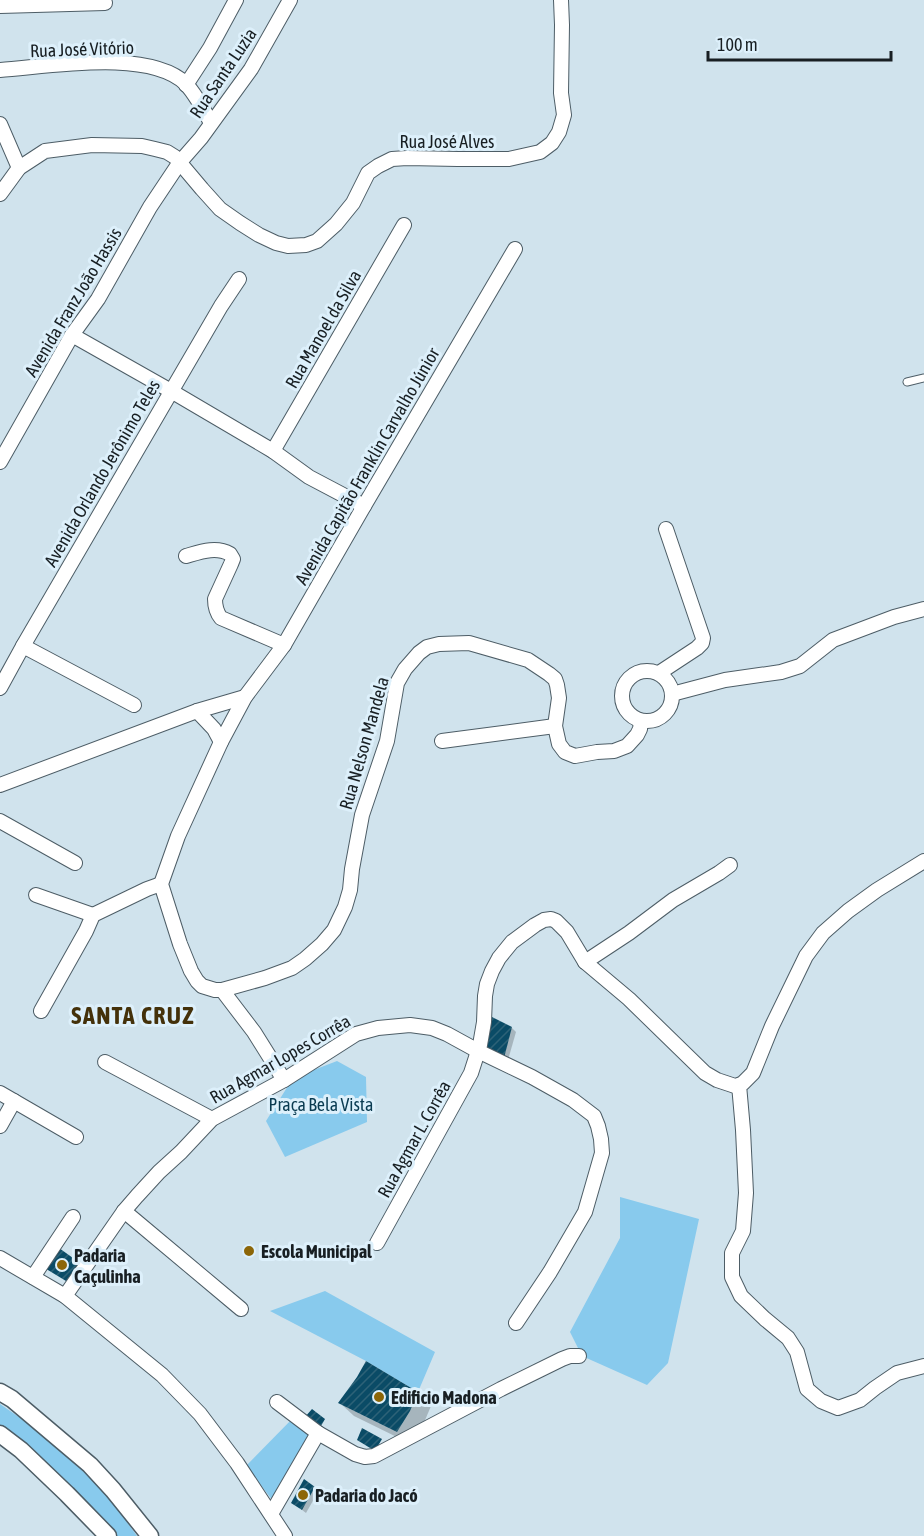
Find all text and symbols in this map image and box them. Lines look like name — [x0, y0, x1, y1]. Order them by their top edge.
street label: Rua Santa Luzia — [185, 24, 261, 122]
scale bar — [708, 24, 891, 62]
text: 100 m — [717, 34, 758, 55]
street label: Rua José Vitório — [30, 37, 134, 61]
street label: Rua José Alves — [400, 131, 494, 152]
street label: Avenida Franz João Hassis — [20, 224, 126, 380]
street label: Rua Manoel da Silva — [281, 266, 365, 392]
street label: Avenida Capitão Franklin Carvalho Júnior — [290, 343, 444, 588]
street label: Avenida Orlando Jerônimo Teles — [40, 376, 164, 570]
street label: Rua Nelson Mandela — [335, 674, 393, 812]
district label: SANTA CRUZ — [71, 1002, 195, 1029]
street label: Rua Agmar Lopes Corrêa — [206, 1010, 354, 1108]
street label: Rua Agmar L. Corrêa — [373, 1077, 455, 1201]
park label: Praça Bela Vista — [269, 1094, 373, 1115]
place label: Escola Municipal — [261, 1241, 372, 1262]
marker: Escola Municipal — [242, 1244, 256, 1258]
place label: Padaria Caçulinha — [74, 1245, 141, 1287]
marker: Padaria Caçulinha — [55, 1258, 69, 1272]
place label: Edificio Madona — [391, 1387, 497, 1408]
marker: Edificio Madona — [372, 1390, 386, 1404]
place label: Padaria do Jacó — [315, 1485, 418, 1506]
marker: Padaria do Jacó — [296, 1488, 310, 1502]

